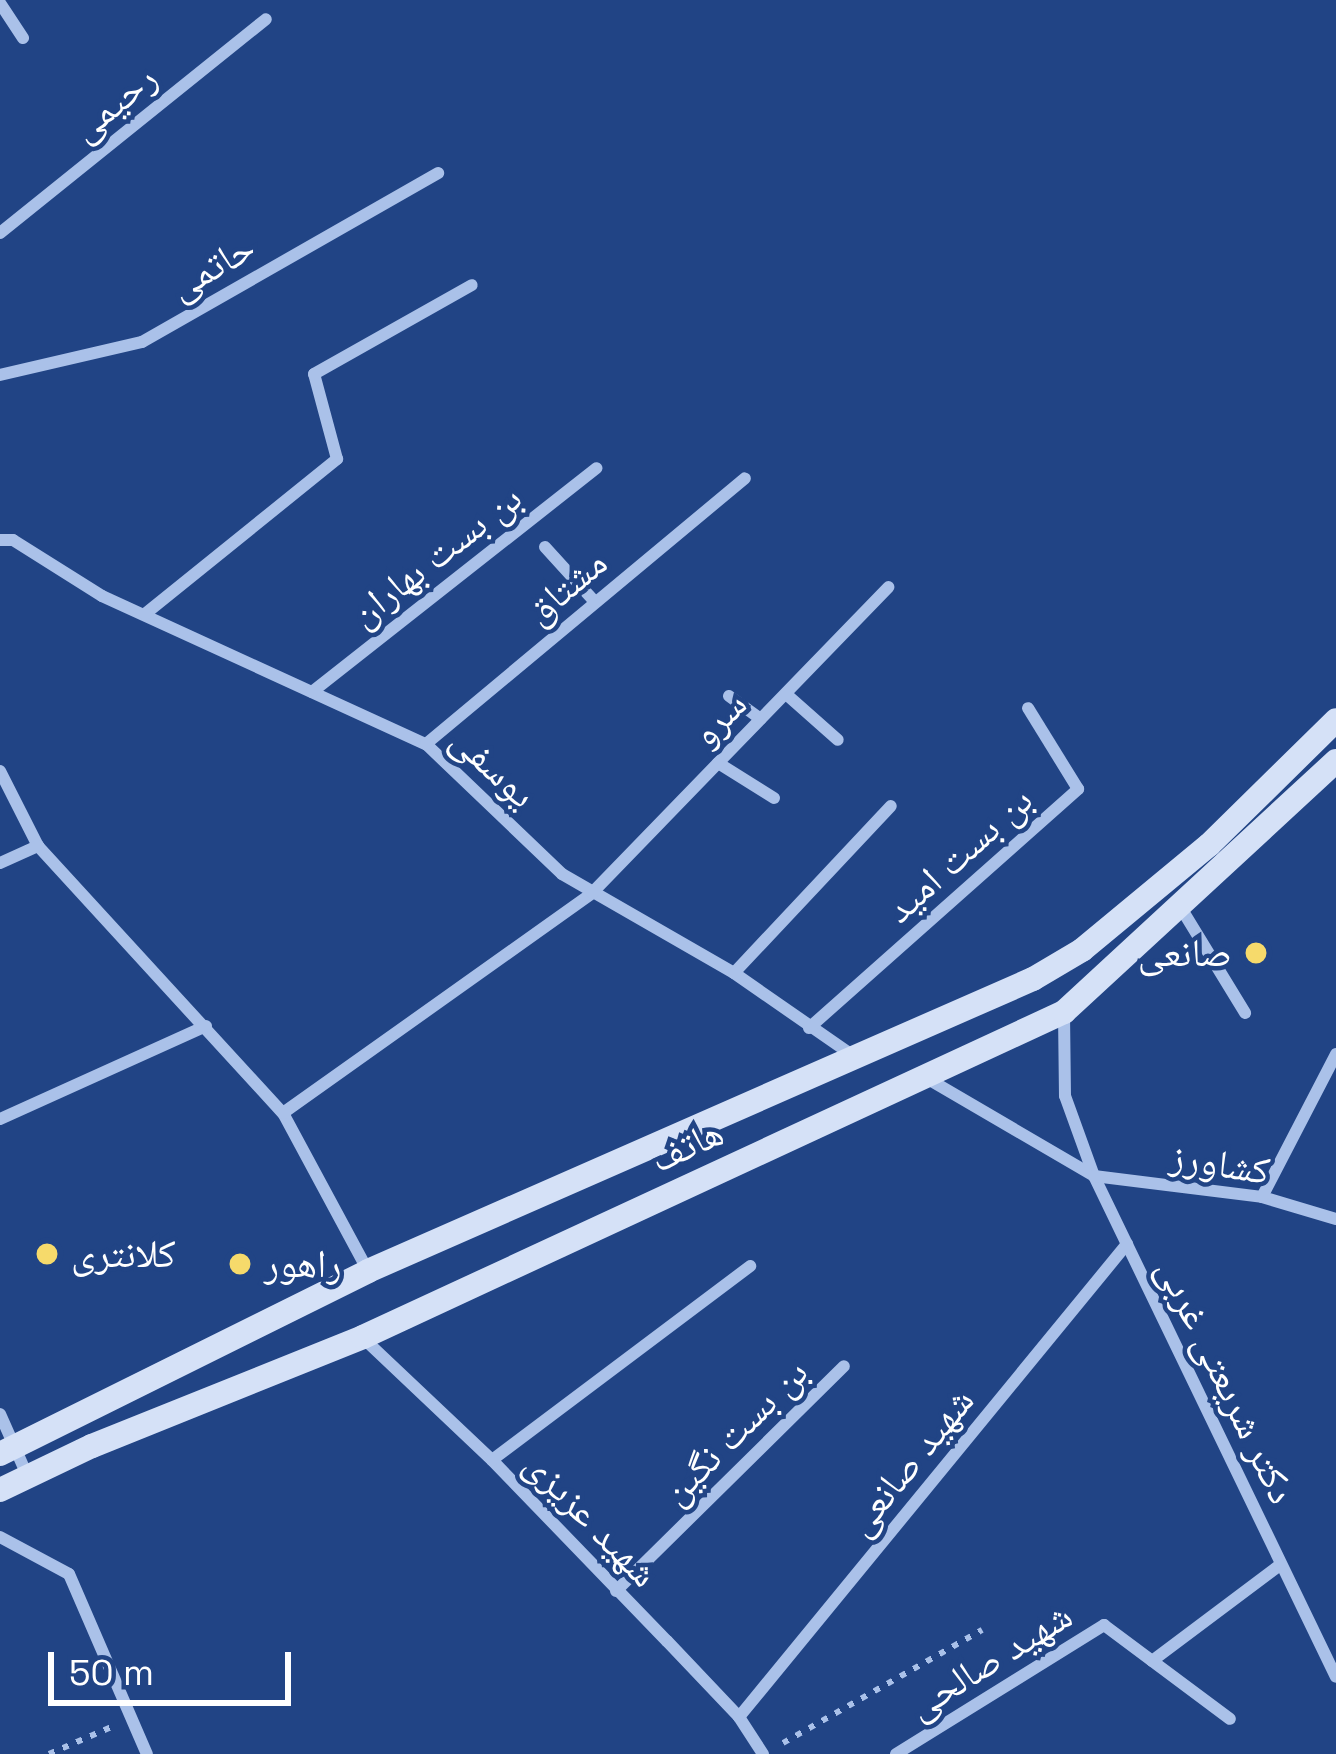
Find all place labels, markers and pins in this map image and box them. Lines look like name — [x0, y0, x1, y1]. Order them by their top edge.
place label: صانعی — [1138, 930, 1232, 976]
marker: صانعی — [1243, 940, 1269, 966]
place label: کلانتری — [71, 1231, 176, 1277]
marker: کلانتری — [34, 1241, 60, 1267]
place label: راهور — [264, 1241, 341, 1287]
marker: راهور — [227, 1251, 253, 1277]

